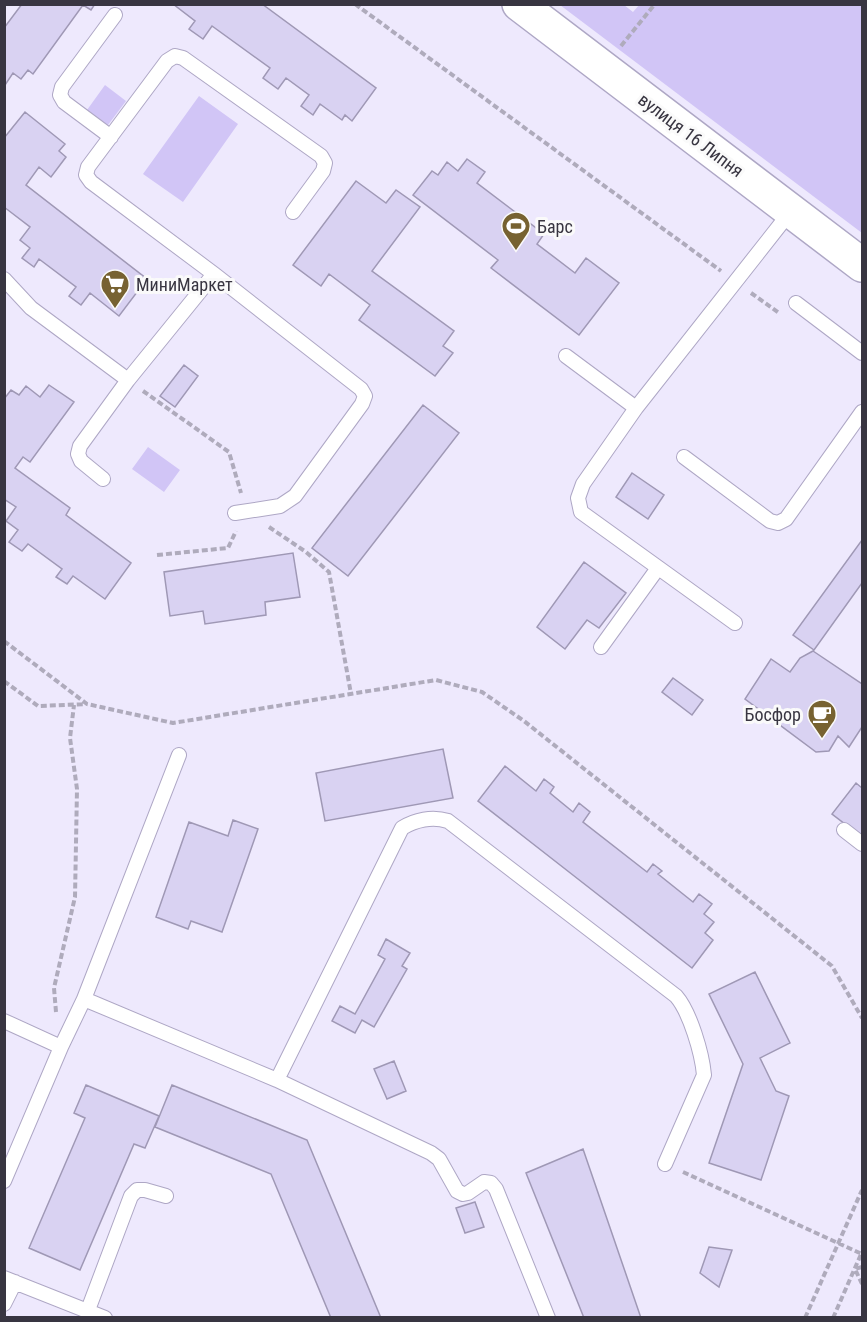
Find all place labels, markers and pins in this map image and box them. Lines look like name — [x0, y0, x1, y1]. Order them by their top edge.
sports icon: Барс — [500, 210, 532, 252]
place label: Барс — [537, 216, 573, 237]
supermarket icon: МиниМаркет — [99, 268, 131, 310]
place label: МиниМаркет — [136, 274, 233, 295]
cafe icon: Босфор — [806, 698, 838, 740]
place label: Босфор — [745, 704, 801, 725]

